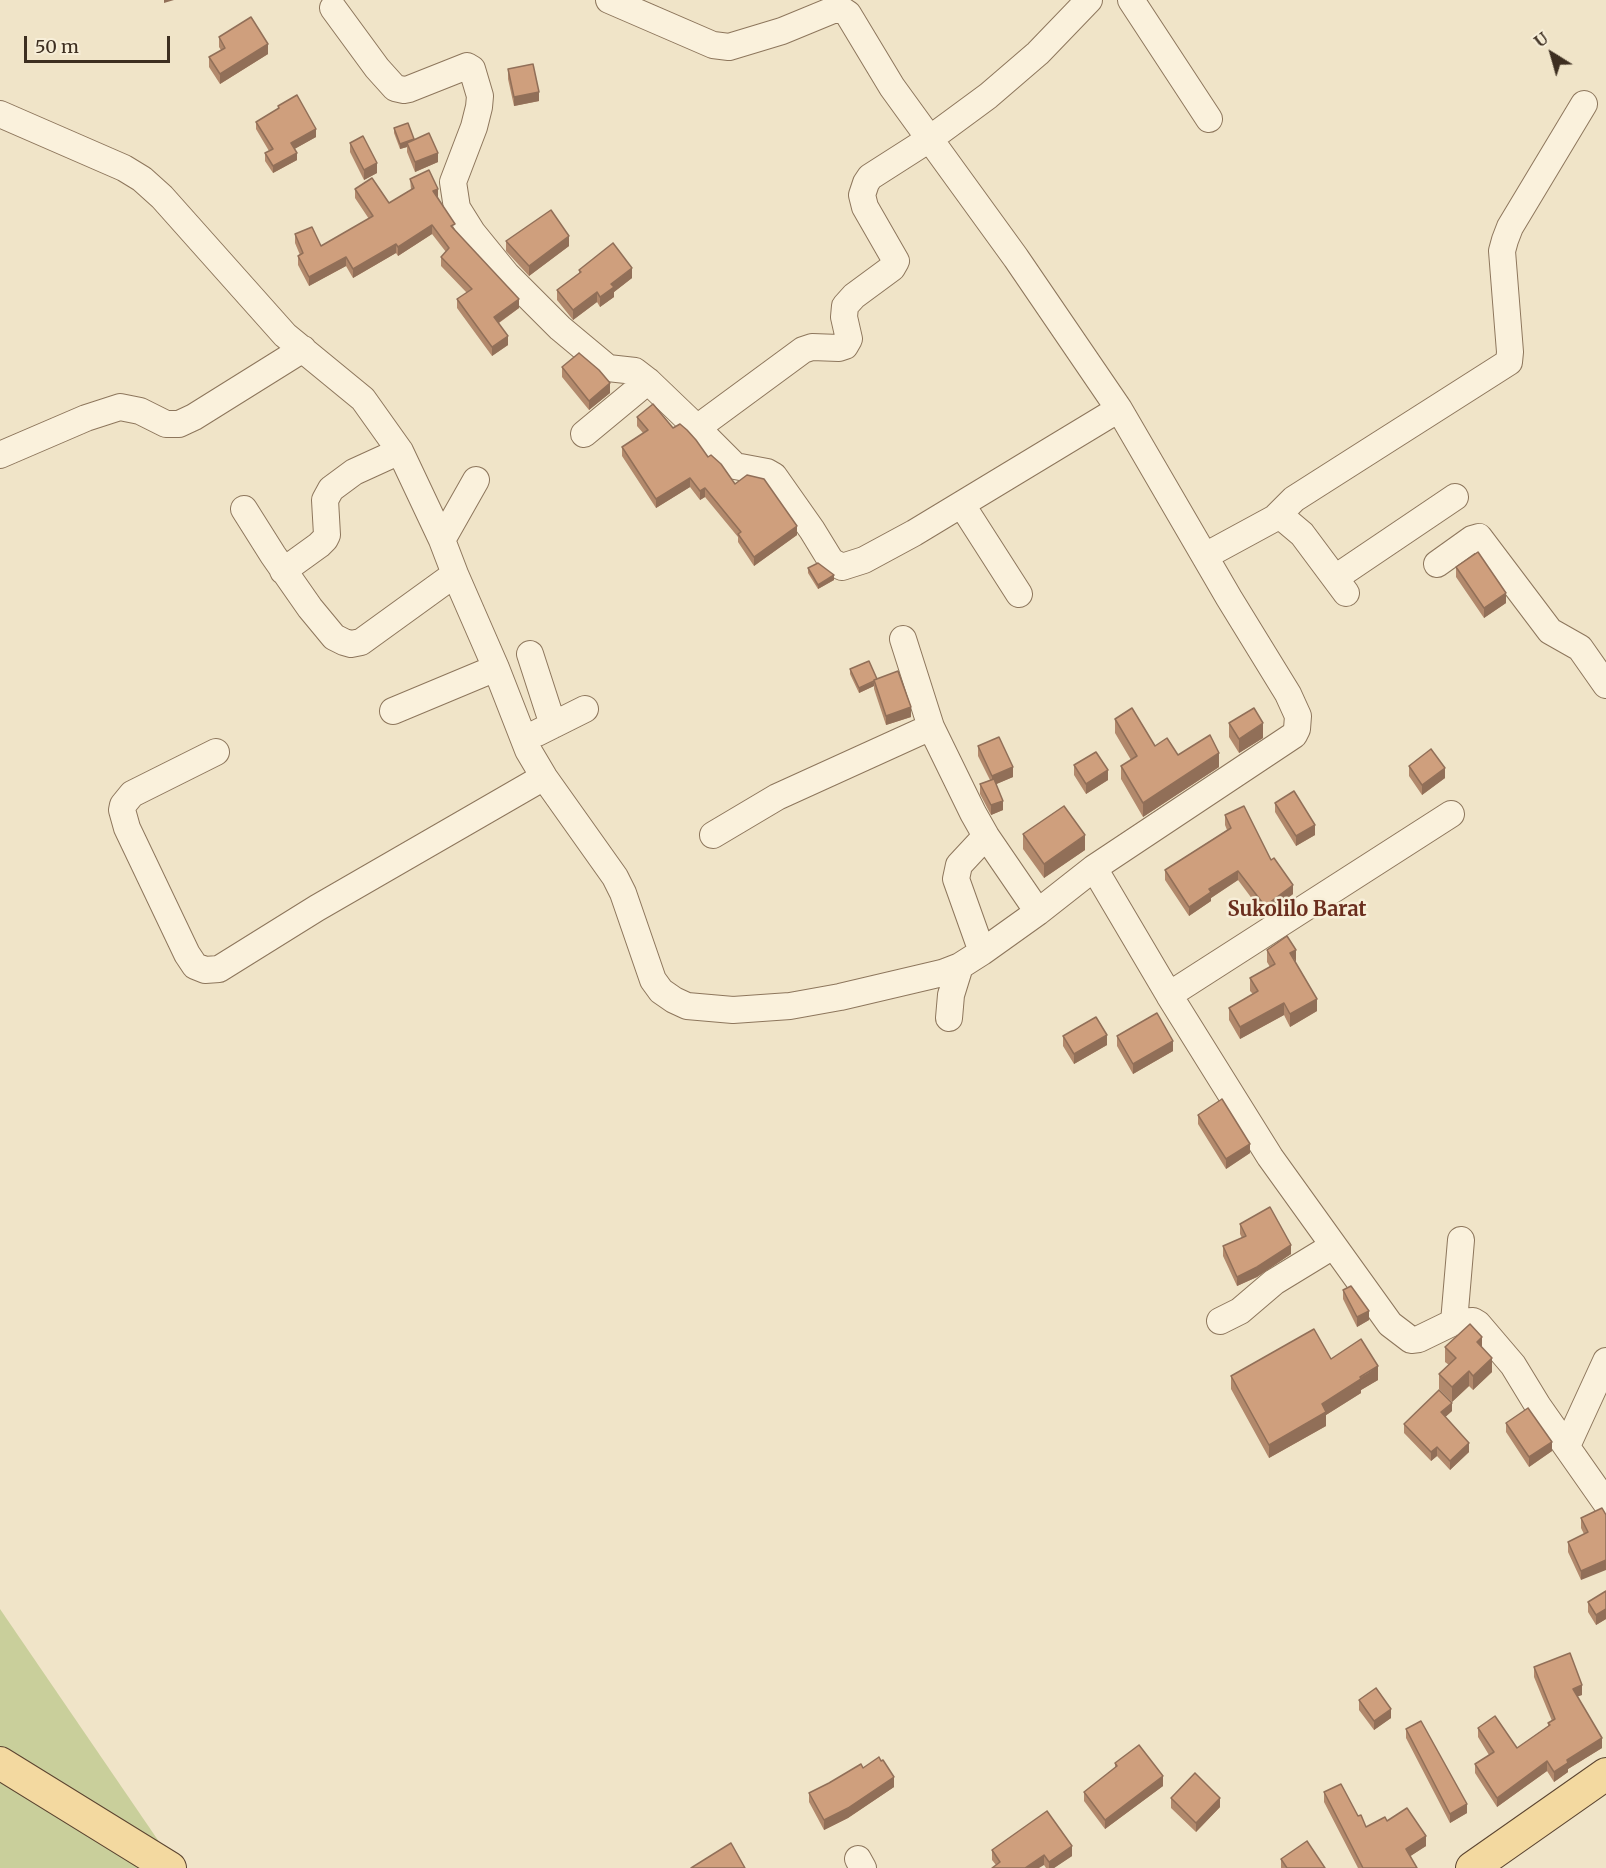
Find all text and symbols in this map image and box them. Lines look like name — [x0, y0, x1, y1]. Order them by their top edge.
scale bar — [27, 24, 172, 62]
north arrow — [1522, 24, 1582, 84]
text: U — [1530, 28, 1552, 51]
text: 50 m — [35, 35, 79, 58]
district label: Sukolilo Barat — [1228, 898, 1366, 922]

